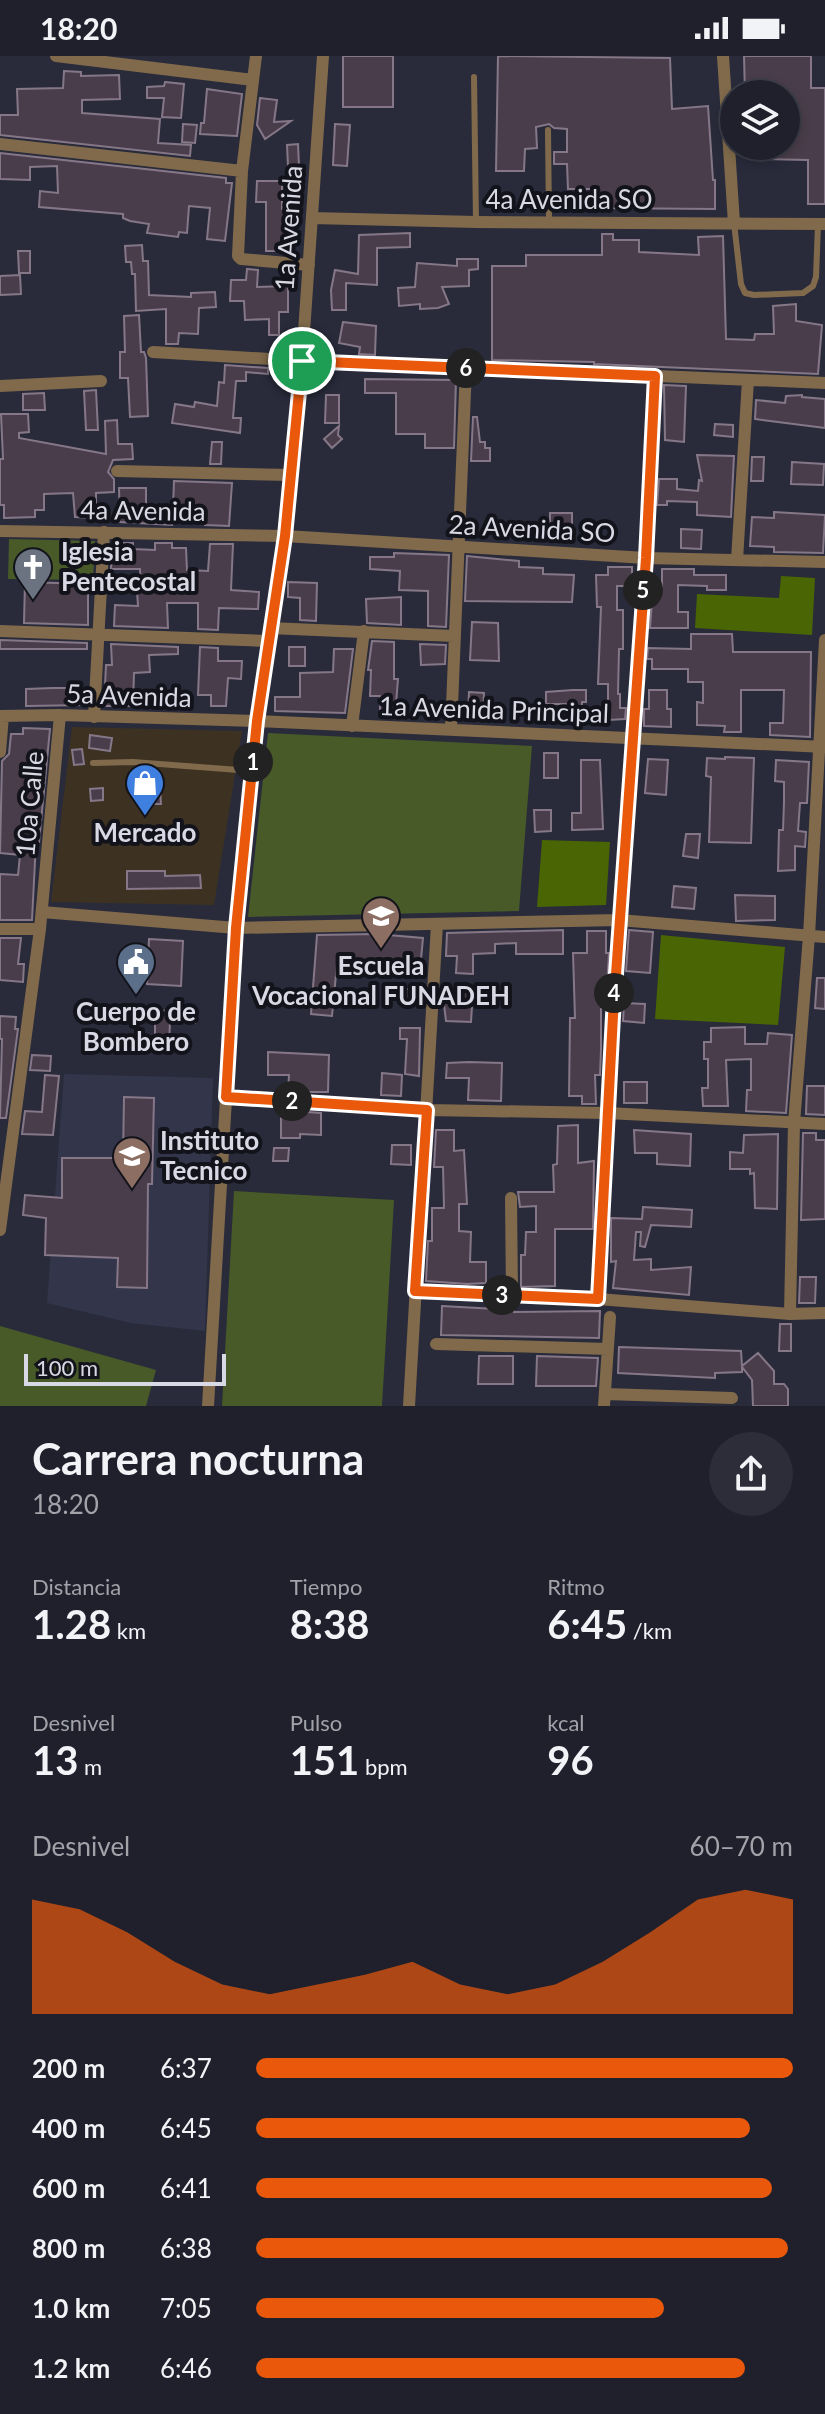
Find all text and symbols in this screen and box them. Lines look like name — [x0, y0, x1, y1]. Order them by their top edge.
text: 18:20 — [40, 10, 117, 46]
map controls — [720, 80, 800, 160]
button: layers — [720, 80, 800, 160]
street label: 1a Avenida — [268, 164, 308, 292]
street label: 4a Avenida SO — [486, 183, 652, 215]
pin — [268, 327, 336, 395]
icon: arrive — [280, 339, 324, 383]
pin: 6 — [446, 348, 486, 388]
text: 6 — [460, 354, 472, 381]
street label: 4a Avenida — [80, 493, 206, 527]
street label: 2a Avenida SO — [448, 508, 616, 548]
place label: Iglesia Pentecostal — [61, 535, 196, 597]
church icon: Iglesia Pentecostal — [12, 546, 54, 601]
pin: 5 — [623, 570, 663, 610]
text: 5 — [637, 576, 649, 603]
street label: 5a Avenida — [66, 677, 192, 713]
street label: 1a Avenida Principal — [379, 689, 609, 729]
pin: 1 — [233, 742, 273, 782]
text: 1 — [247, 748, 259, 775]
street label: 10a Calle — [8, 750, 50, 858]
shop icon: Mercado — [124, 762, 166, 817]
place label: Mercado — [94, 816, 196, 848]
school or university icon: Escuela Vocacional FUNADEH — [360, 895, 402, 950]
public building icon: Cuerpo de Bombero — [115, 941, 157, 996]
place label: Escuela Vocacional FUNADEH — [251, 949, 510, 1011]
pin: 4 — [594, 973, 634, 1013]
text: 4 — [608, 979, 620, 1006]
place label: Cuerpo de Bombero — [76, 995, 196, 1057]
pin: 2 — [272, 1081, 312, 1121]
text: 2 — [286, 1087, 298, 1114]
place label: Instituto Tecnico — [160, 1124, 259, 1186]
school or university icon: Instituto Tecnico — [111, 1135, 153, 1190]
pin: 3 — [482, 1275, 522, 1315]
text: 3 — [496, 1281, 508, 1308]
scale bar — [24, 1350, 226, 1386]
text: 100 m — [36, 1354, 98, 1381]
text: Carrera nocturna — [32, 1432, 364, 1484]
button: share — [709, 1432, 793, 1516]
text: 18:20 — [32, 1488, 99, 1520]
text: Distancia — [32, 1573, 121, 1600]
text: Tiempo — [290, 1573, 362, 1600]
text: Ritmo — [547, 1573, 605, 1600]
text: 1.28 — [32, 1600, 111, 1648]
text: 8:38 — [290, 1600, 370, 1648]
text: 6:45 — [547, 1600, 627, 1648]
text: km — [111, 1617, 146, 1644]
text: /km — [627, 1617, 672, 1644]
text: Desnivel — [32, 1709, 115, 1736]
text: Pulso — [290, 1709, 342, 1736]
text: kcal — [547, 1709, 585, 1736]
text: 13 — [32, 1736, 78, 1784]
text: 151 — [290, 1736, 359, 1784]
text: 96 — [547, 1736, 594, 1784]
text: m — [78, 1753, 102, 1780]
text: bpm — [359, 1753, 408, 1780]
text: Desnivel — [32, 1830, 130, 1862]
text: 60–70 m — [690, 1830, 793, 1862]
text: 200 m — [32, 2052, 105, 2084]
text: 6:37 — [160, 2052, 212, 2084]
text: 400 m — [32, 2112, 105, 2144]
text: 6:45 — [160, 2112, 212, 2144]
text: 600 m — [32, 2172, 105, 2204]
text: 6:41 — [160, 2172, 212, 2204]
text: 800 m — [32, 2232, 105, 2264]
text: 6:38 — [160, 2232, 212, 2264]
text: 1.0 km — [32, 2292, 110, 2324]
text: 7:05 — [160, 2292, 212, 2324]
text: 1.2 km — [32, 2352, 110, 2384]
text: 6:46 — [160, 2352, 212, 2384]

